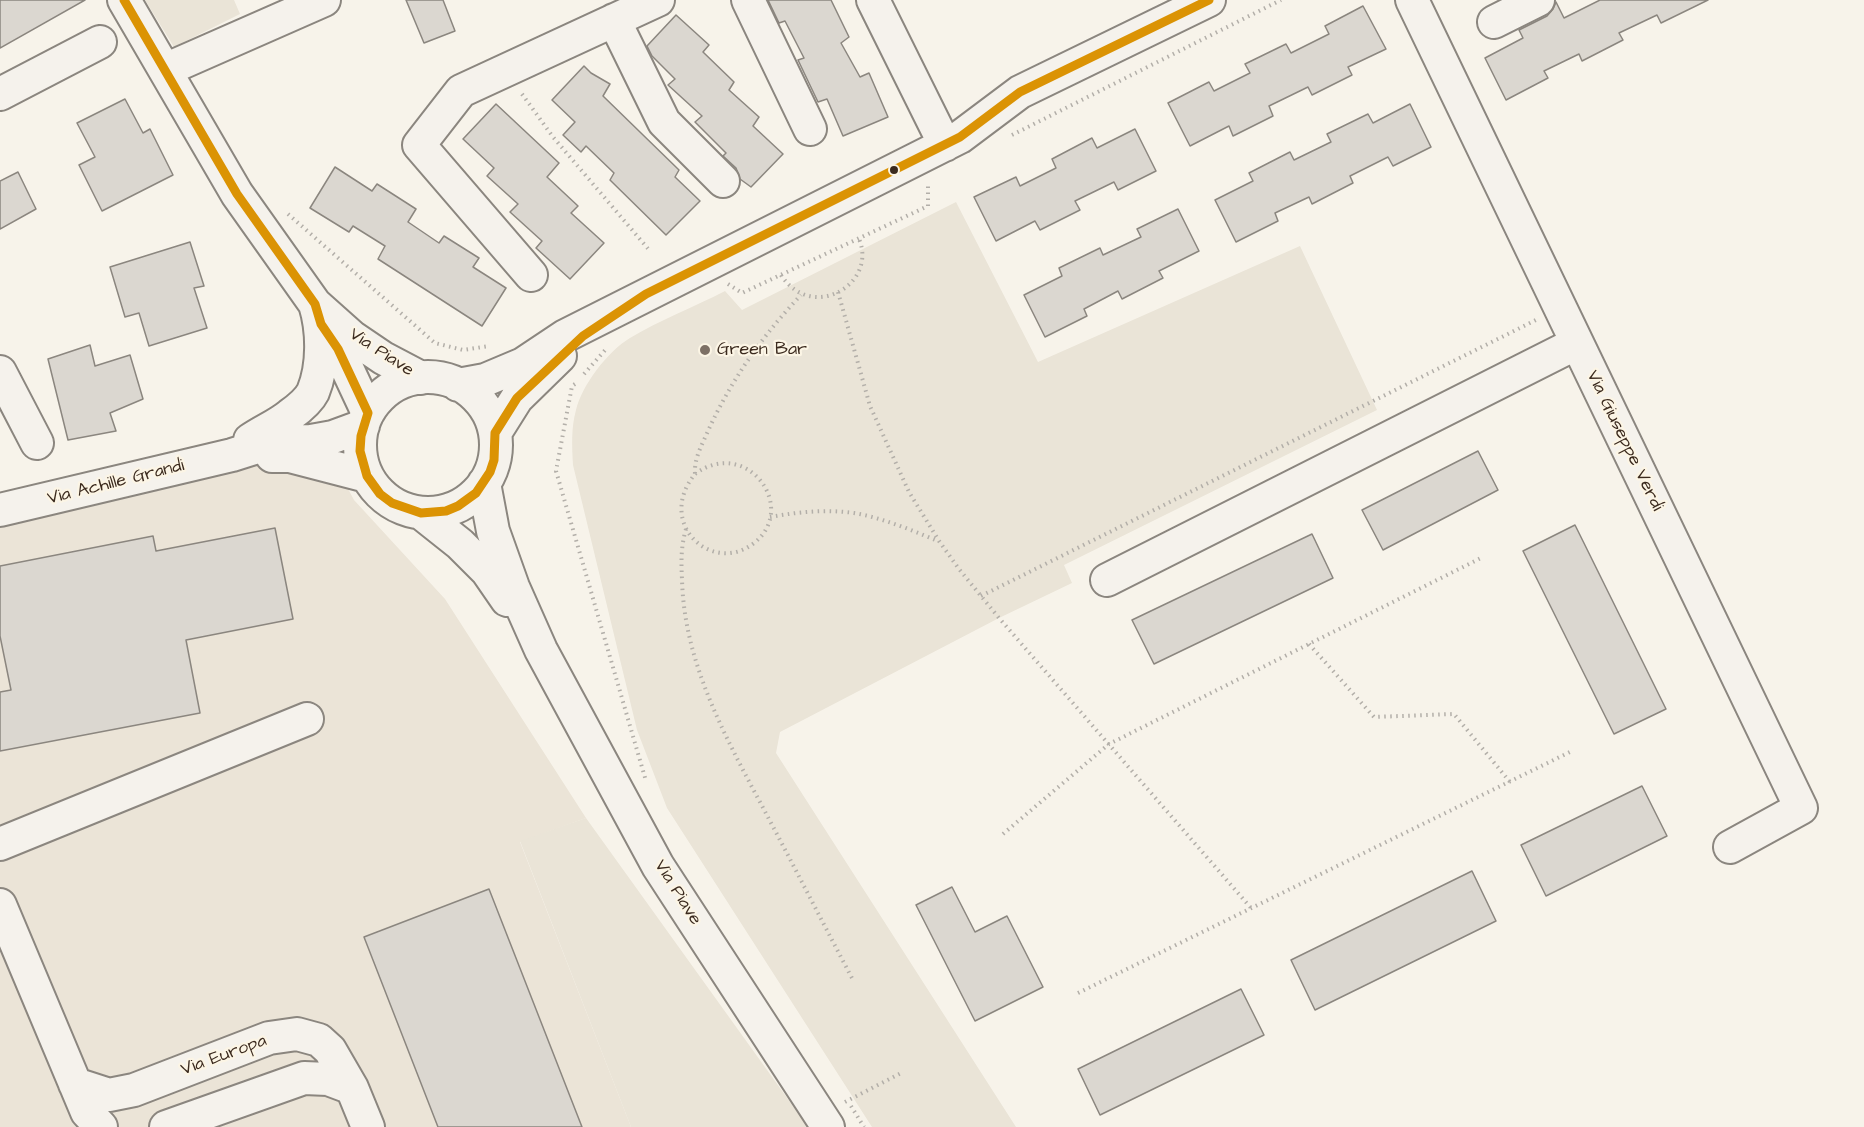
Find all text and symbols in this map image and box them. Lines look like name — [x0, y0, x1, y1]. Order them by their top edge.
unlabelled marker — [888, 164, 900, 176]
street label: Via Piave — [345, 324, 417, 382]
place label: Green Bar — [717, 339, 807, 361]
marker: Green Bar — [698, 343, 712, 357]
street label: Via Giuseppe Verdi — [1581, 367, 1667, 515]
street label: Via Achille Grandi — [45, 456, 187, 510]
street label: Via Piave — [649, 856, 705, 930]
street label: Via Europa — [178, 1031, 270, 1081]

